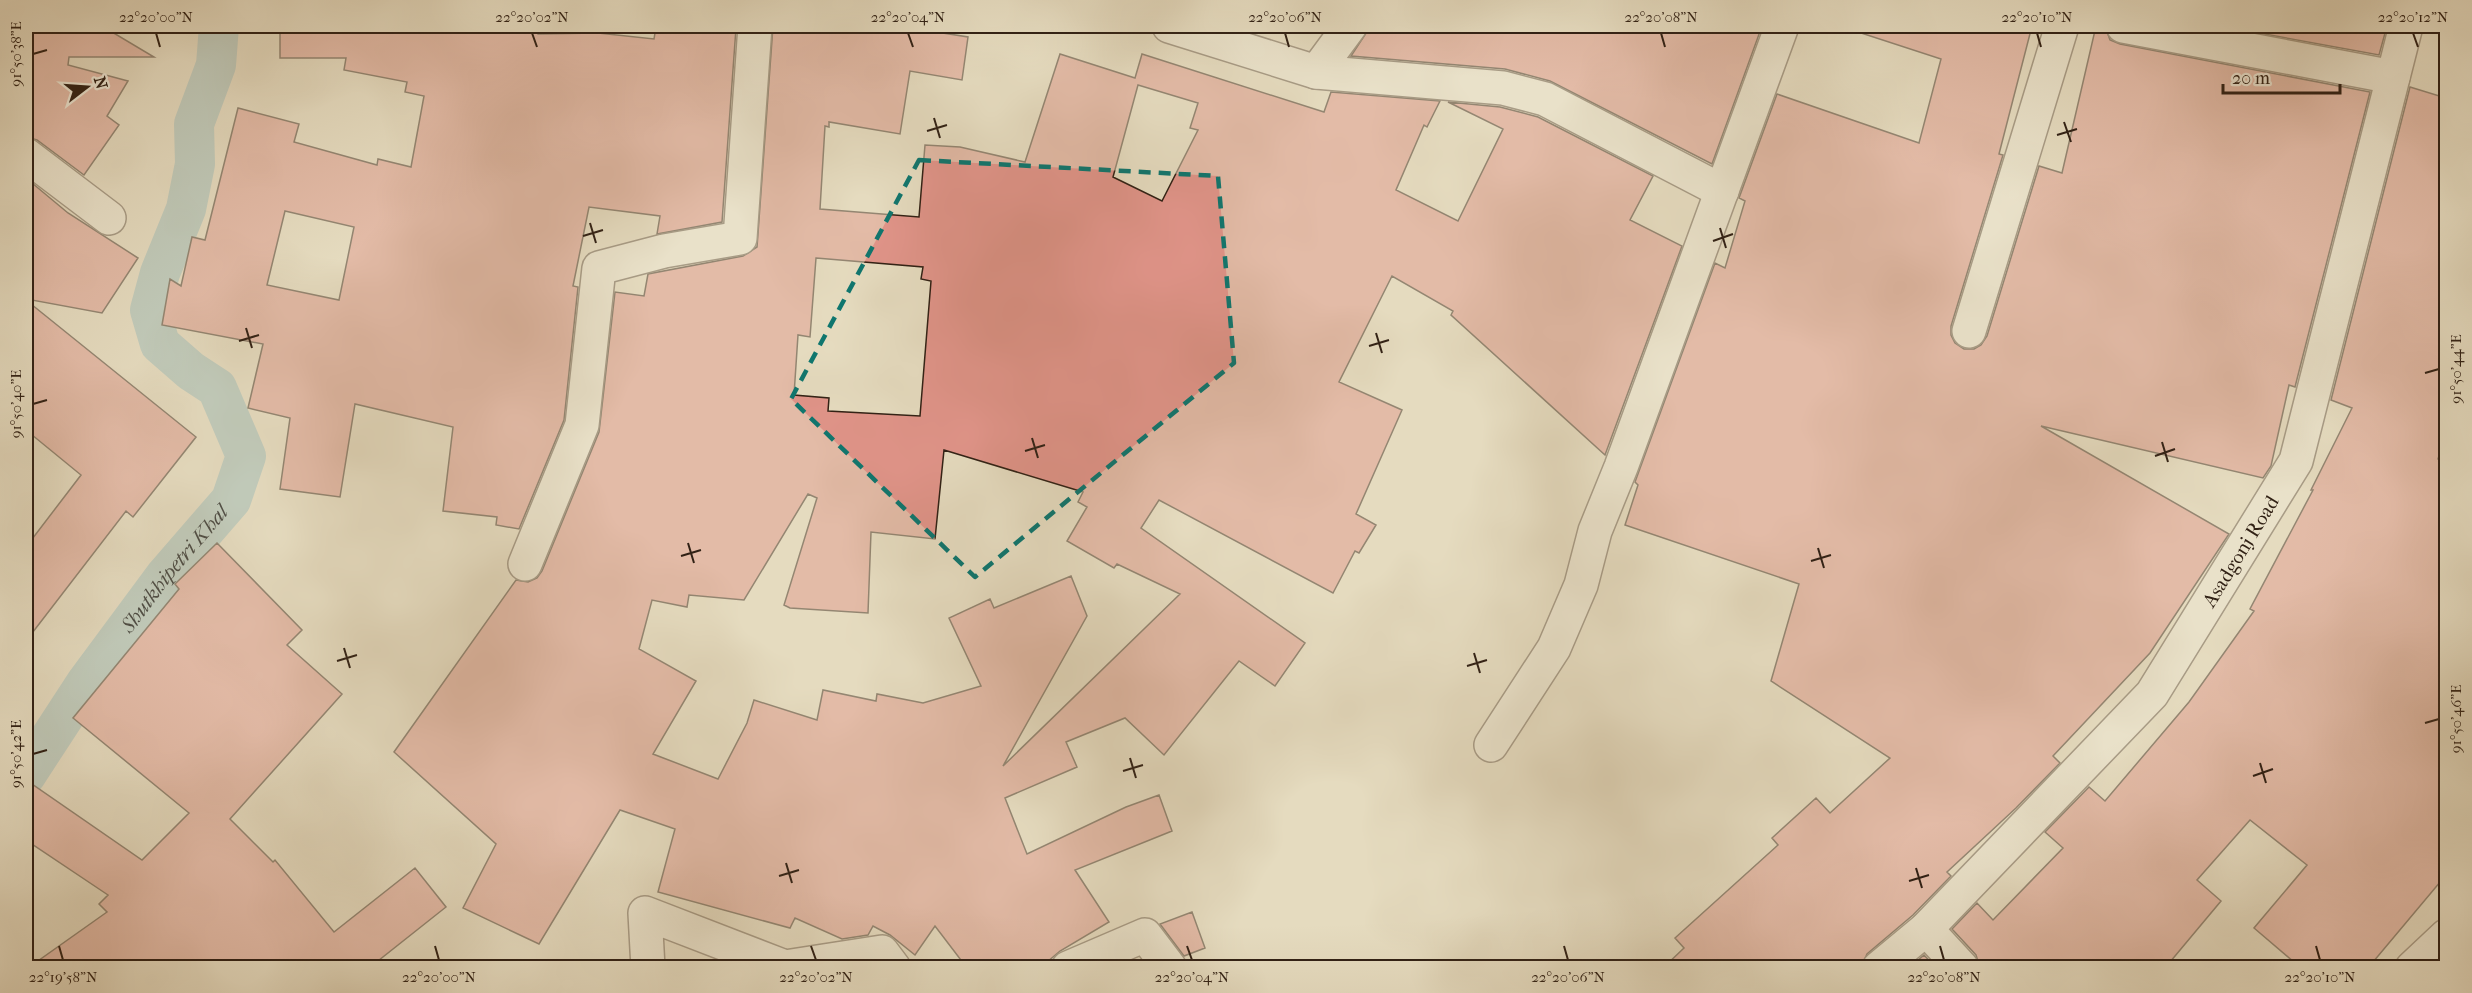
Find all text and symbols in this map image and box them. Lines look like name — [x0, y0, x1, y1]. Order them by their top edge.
text: 22°20'00"N — [119, 8, 194, 26]
text: 22°20'02"N — [495, 8, 569, 26]
text: 22°20'04"N — [871, 8, 946, 26]
text: 22°20'06"N — [1248, 8, 1322, 26]
text: 22°20'08"N — [1624, 8, 1698, 26]
text: 22°20'10"N — [2002, 8, 2073, 26]
text: 22°20'12"N — [2378, 8, 2449, 26]
text: 91°50'38"E — [7, 21, 25, 87]
north arrow — [57, 57, 117, 117]
scale bar — [2223, 57, 2340, 95]
text: 20 m — [2232, 68, 2270, 89]
text: N — [90, 74, 112, 92]
text: 91°50'44"E — [2447, 334, 2465, 404]
text: 91°50'40"E — [7, 370, 25, 438]
street label: Asadgonj Road — [2197, 491, 2284, 612]
water label: Shutkhipetri Khal — [115, 498, 235, 638]
text: 91°50'46"E — [2447, 685, 2465, 753]
text: 91°50'42"E — [7, 720, 25, 788]
text: 22°19'58"N — [29, 968, 98, 986]
text: 22°20'00"N — [402, 968, 477, 986]
text: 22°20'02"N — [779, 968, 853, 986]
text: 22°20'04"N — [1155, 968, 1230, 986]
text: 22°20'06"N — [1531, 968, 1605, 986]
text: 22°20'08"N — [1907, 968, 1981, 986]
text: 22°20'10"N — [2285, 968, 2356, 986]

